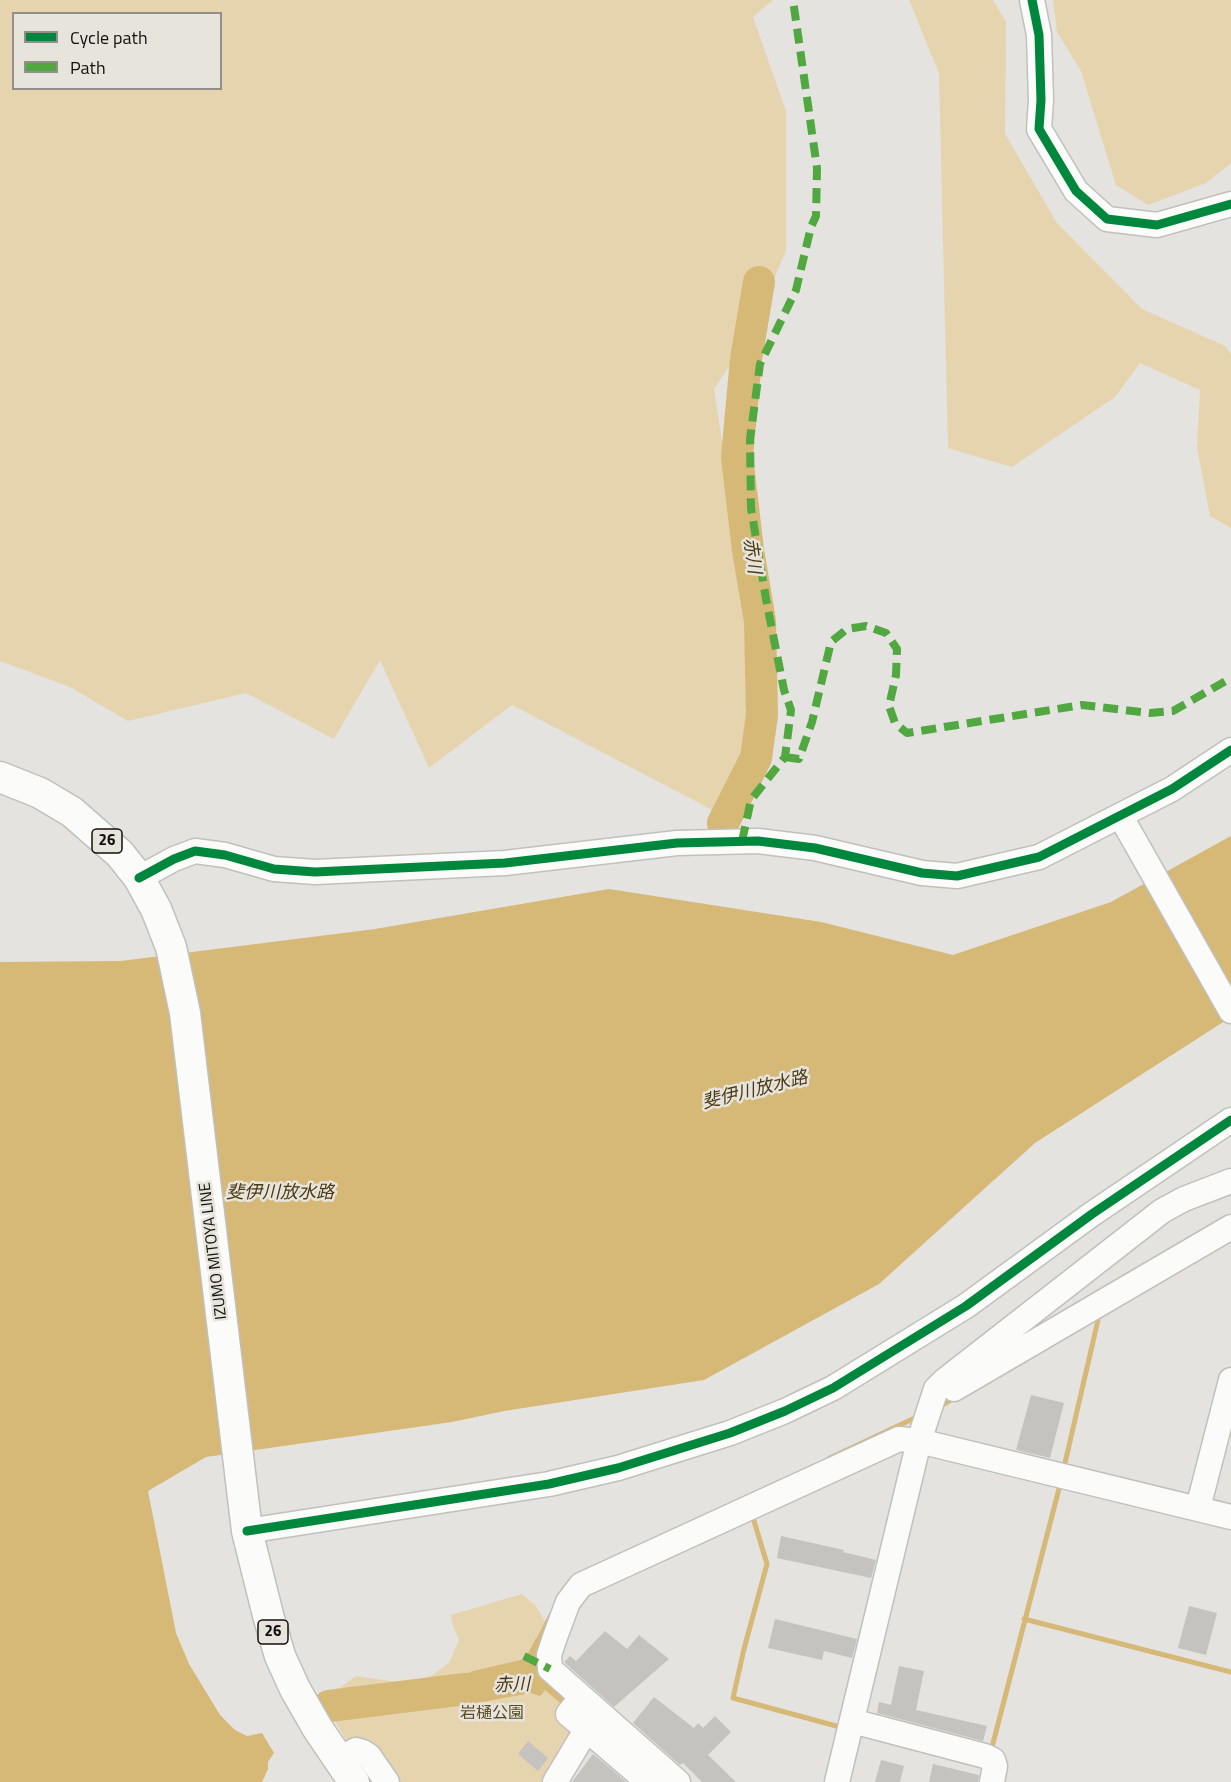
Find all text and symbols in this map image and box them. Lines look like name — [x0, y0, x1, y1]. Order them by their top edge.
legend — [12, 12, 222, 90]
text: Cycle path — [70, 24, 148, 51]
text: Path — [70, 54, 106, 81]
water label: 赤川 — [738, 537, 764, 575]
road number: 26 — [92, 829, 122, 853]
water label: 斐伊川放水路 — [700, 1067, 810, 1115]
street label: IZUMO MITOYA LINE — [196, 1181, 232, 1321]
water label: 斐伊川放水路 — [226, 1183, 334, 1205]
road number: 26 — [258, 1620, 288, 1644]
water label: 赤川 — [494, 1675, 530, 1697]
park label: 岩樋公園 — [460, 1704, 524, 1724]

